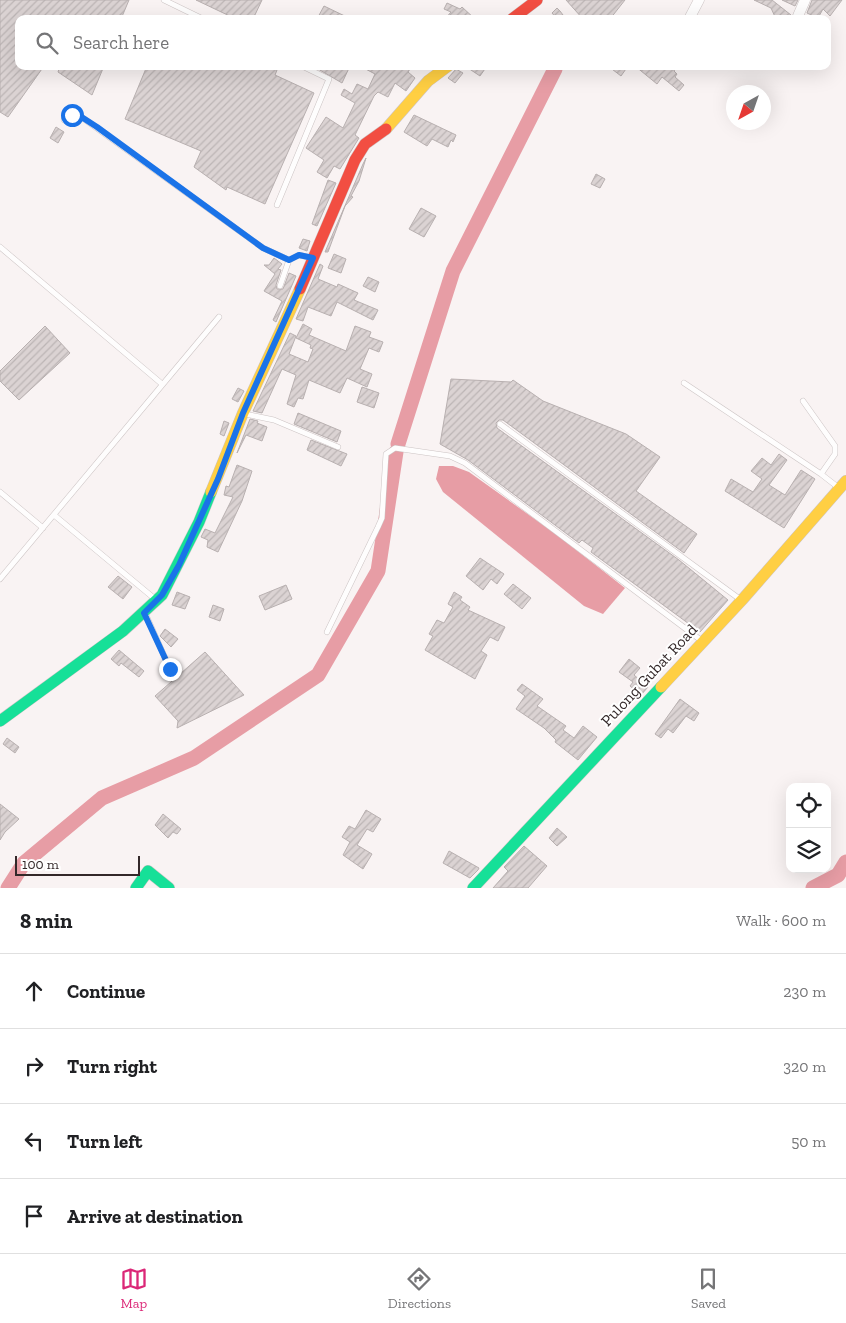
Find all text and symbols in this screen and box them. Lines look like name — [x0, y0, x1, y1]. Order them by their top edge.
search box — [15, 15, 831, 70]
icon: search — [33, 29, 61, 57]
text: Search here — [73, 31, 169, 54]
north arrow — [726, 85, 771, 130]
route start — [61, 104, 84, 127]
street label: Pulong Gubat Road — [597, 620, 701, 730]
route end — [159, 658, 182, 681]
map controls — [786, 783, 831, 873]
button: locate — [786, 783, 831, 828]
button: layers — [786, 828, 831, 873]
scale bar — [15, 853, 140, 876]
text: 100 m — [22, 856, 59, 873]
text: 8 min — [20, 908, 72, 933]
text: Walk · 600 m — [736, 911, 826, 930]
icon: ahead — [20, 977, 48, 1005]
text: Continue — [67, 980, 145, 1003]
text: 230 m — [783, 982, 826, 1001]
icon: right — [20, 1052, 48, 1080]
text: Turn right — [67, 1055, 157, 1078]
text: 320 m — [783, 1057, 826, 1076]
icon: left — [20, 1127, 48, 1155]
text: Turn left — [67, 1130, 142, 1153]
text: 50 m — [791, 1132, 826, 1151]
icon: arrive — [20, 1202, 48, 1230]
text: Arrive at destination — [67, 1205, 243, 1228]
tab: Map — [120, 1265, 148, 1312]
tab: Directions — [388, 1265, 451, 1312]
tab: Saved — [691, 1265, 726, 1312]

